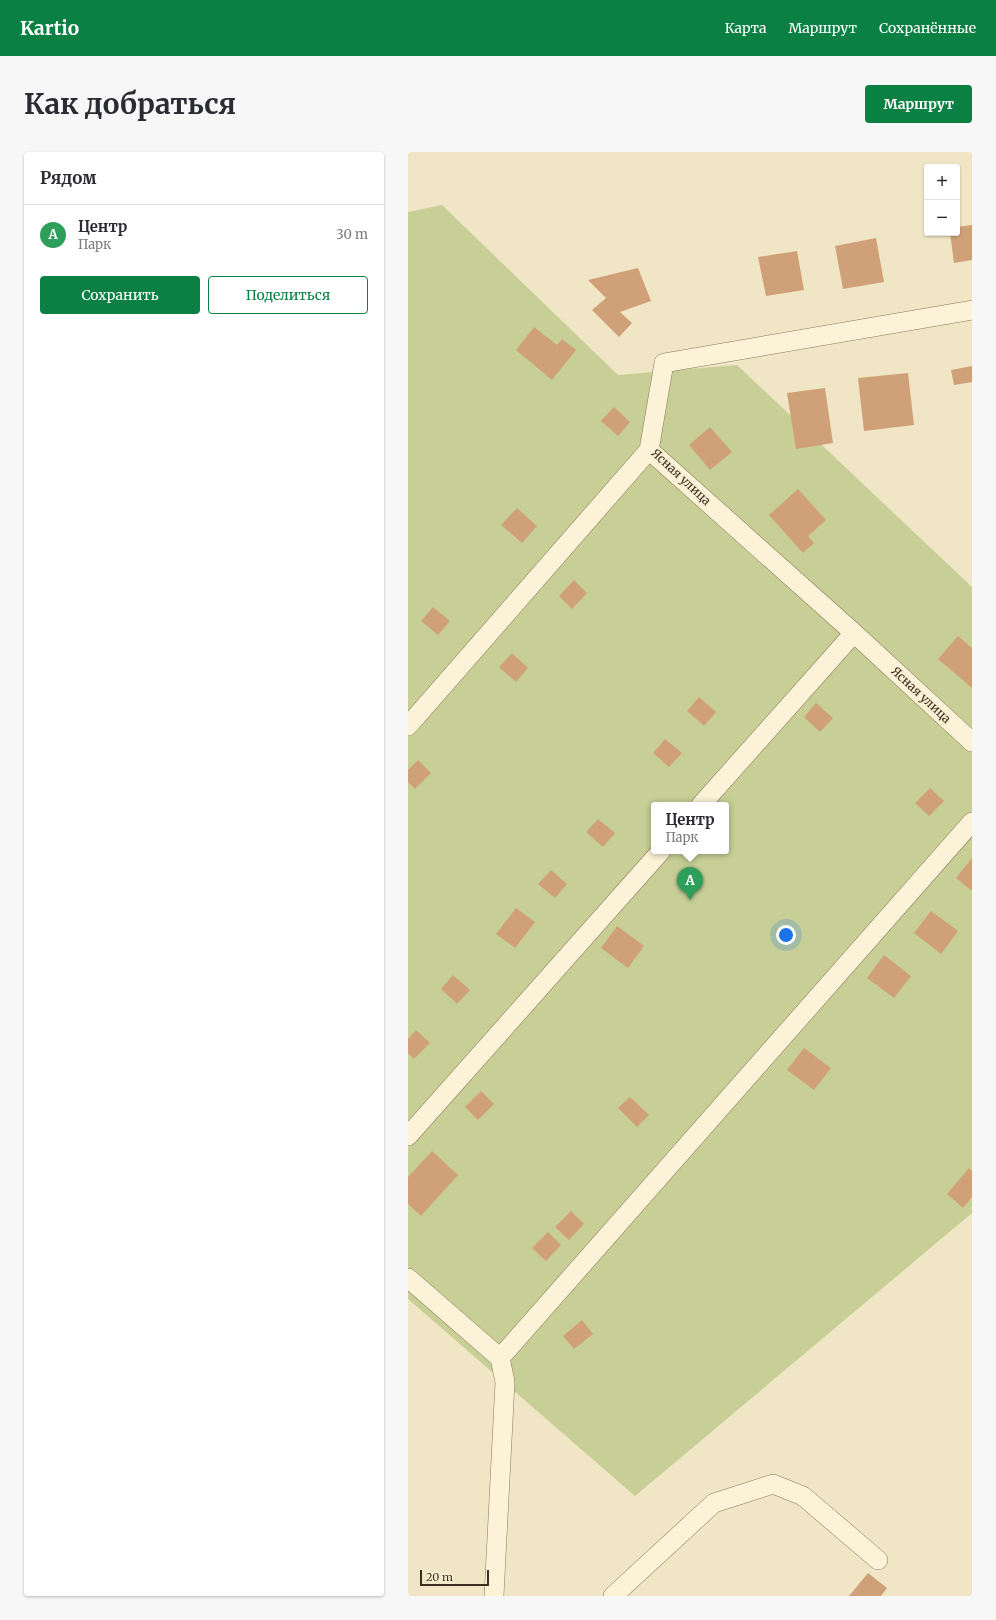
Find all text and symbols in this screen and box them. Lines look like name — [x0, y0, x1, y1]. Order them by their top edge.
text: Kartio — [20, 16, 79, 40]
text: Карта — [725, 19, 766, 37]
text: Маршрут — [788, 19, 857, 37]
text: Сохранённые — [879, 19, 976, 37]
button: Маршрут — [865, 85, 972, 123]
text: Как добраться — [24, 86, 236, 122]
map controls — [924, 164, 960, 236]
button: + — [924, 164, 960, 200]
text: Рядом — [40, 167, 96, 189]
button: − — [924, 200, 960, 236]
text: Центр — [78, 217, 127, 236]
text: A — [48, 226, 58, 243]
text: 30 m — [336, 226, 368, 243]
text: Парк — [78, 236, 111, 253]
button: Сохранить — [40, 276, 200, 314]
button: Поделиться — [208, 276, 368, 314]
street label: Ясная улица — [648, 445, 715, 508]
street label: Ясная улица — [888, 663, 955, 726]
popup — [651, 802, 729, 854]
text: Центр — [665, 810, 715, 829]
text: Парк — [665, 829, 699, 846]
pin: A — [677, 867, 703, 900]
your location — [776, 925, 796, 945]
scale bar — [420, 1568, 489, 1587]
text: 20 m — [426, 1570, 453, 1584]

